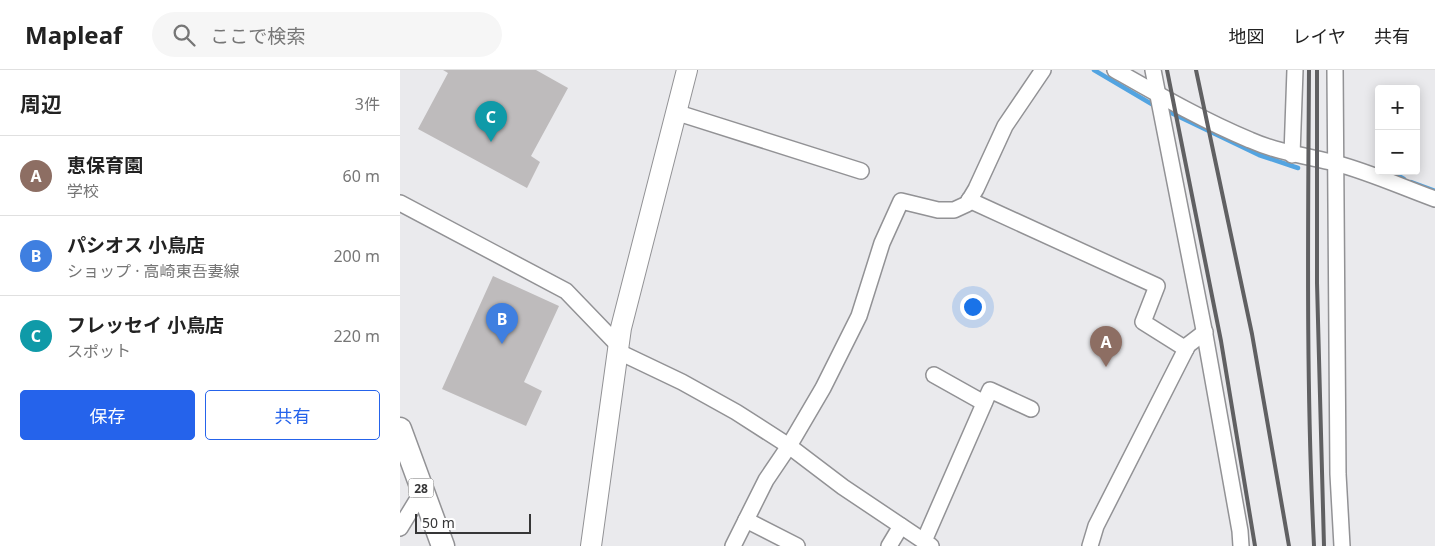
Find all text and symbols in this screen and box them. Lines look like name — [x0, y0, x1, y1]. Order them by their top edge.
search box — [152, 12, 502, 57]
text: Mapleaf — [25, 18, 122, 51]
icon: search — [170, 21, 198, 49]
text: ここで検索 — [210, 23, 305, 49]
text: 地図 — [1229, 24, 1265, 48]
text: レイヤ — [1293, 24, 1346, 48]
text: 共有 — [1374, 24, 1410, 48]
map controls — [1375, 85, 1420, 175]
button: + — [1375, 85, 1420, 130]
text: 周辺 — [20, 90, 62, 118]
text: 3件 — [355, 93, 380, 115]
pin: C — [475, 101, 507, 142]
button: − — [1375, 130, 1420, 175]
text: 恵保育園 — [67, 152, 143, 178]
text: A — [30, 165, 42, 187]
text: 60 m — [343, 165, 380, 187]
text: 学校 — [67, 180, 99, 202]
text: パシオス 小鳥店 — [67, 232, 205, 258]
text: B — [31, 245, 41, 267]
text: 200 m — [333, 245, 380, 267]
text: ショップ · 高崎東吾妻線 — [67, 260, 240, 282]
your location — [960, 294, 986, 320]
pin: B — [486, 303, 518, 344]
text: フレッセイ 小鳥店 — [67, 312, 224, 338]
text: C — [31, 325, 41, 347]
text: 220 m — [333, 325, 380, 347]
pin: A — [1090, 326, 1122, 367]
text: スポット — [67, 340, 131, 362]
button: 保存 — [20, 390, 195, 440]
button: 共有 — [205, 390, 380, 440]
road number: 28 — [408, 478, 434, 498]
scale bar — [415, 511, 531, 534]
text: 50 m — [422, 513, 455, 532]

